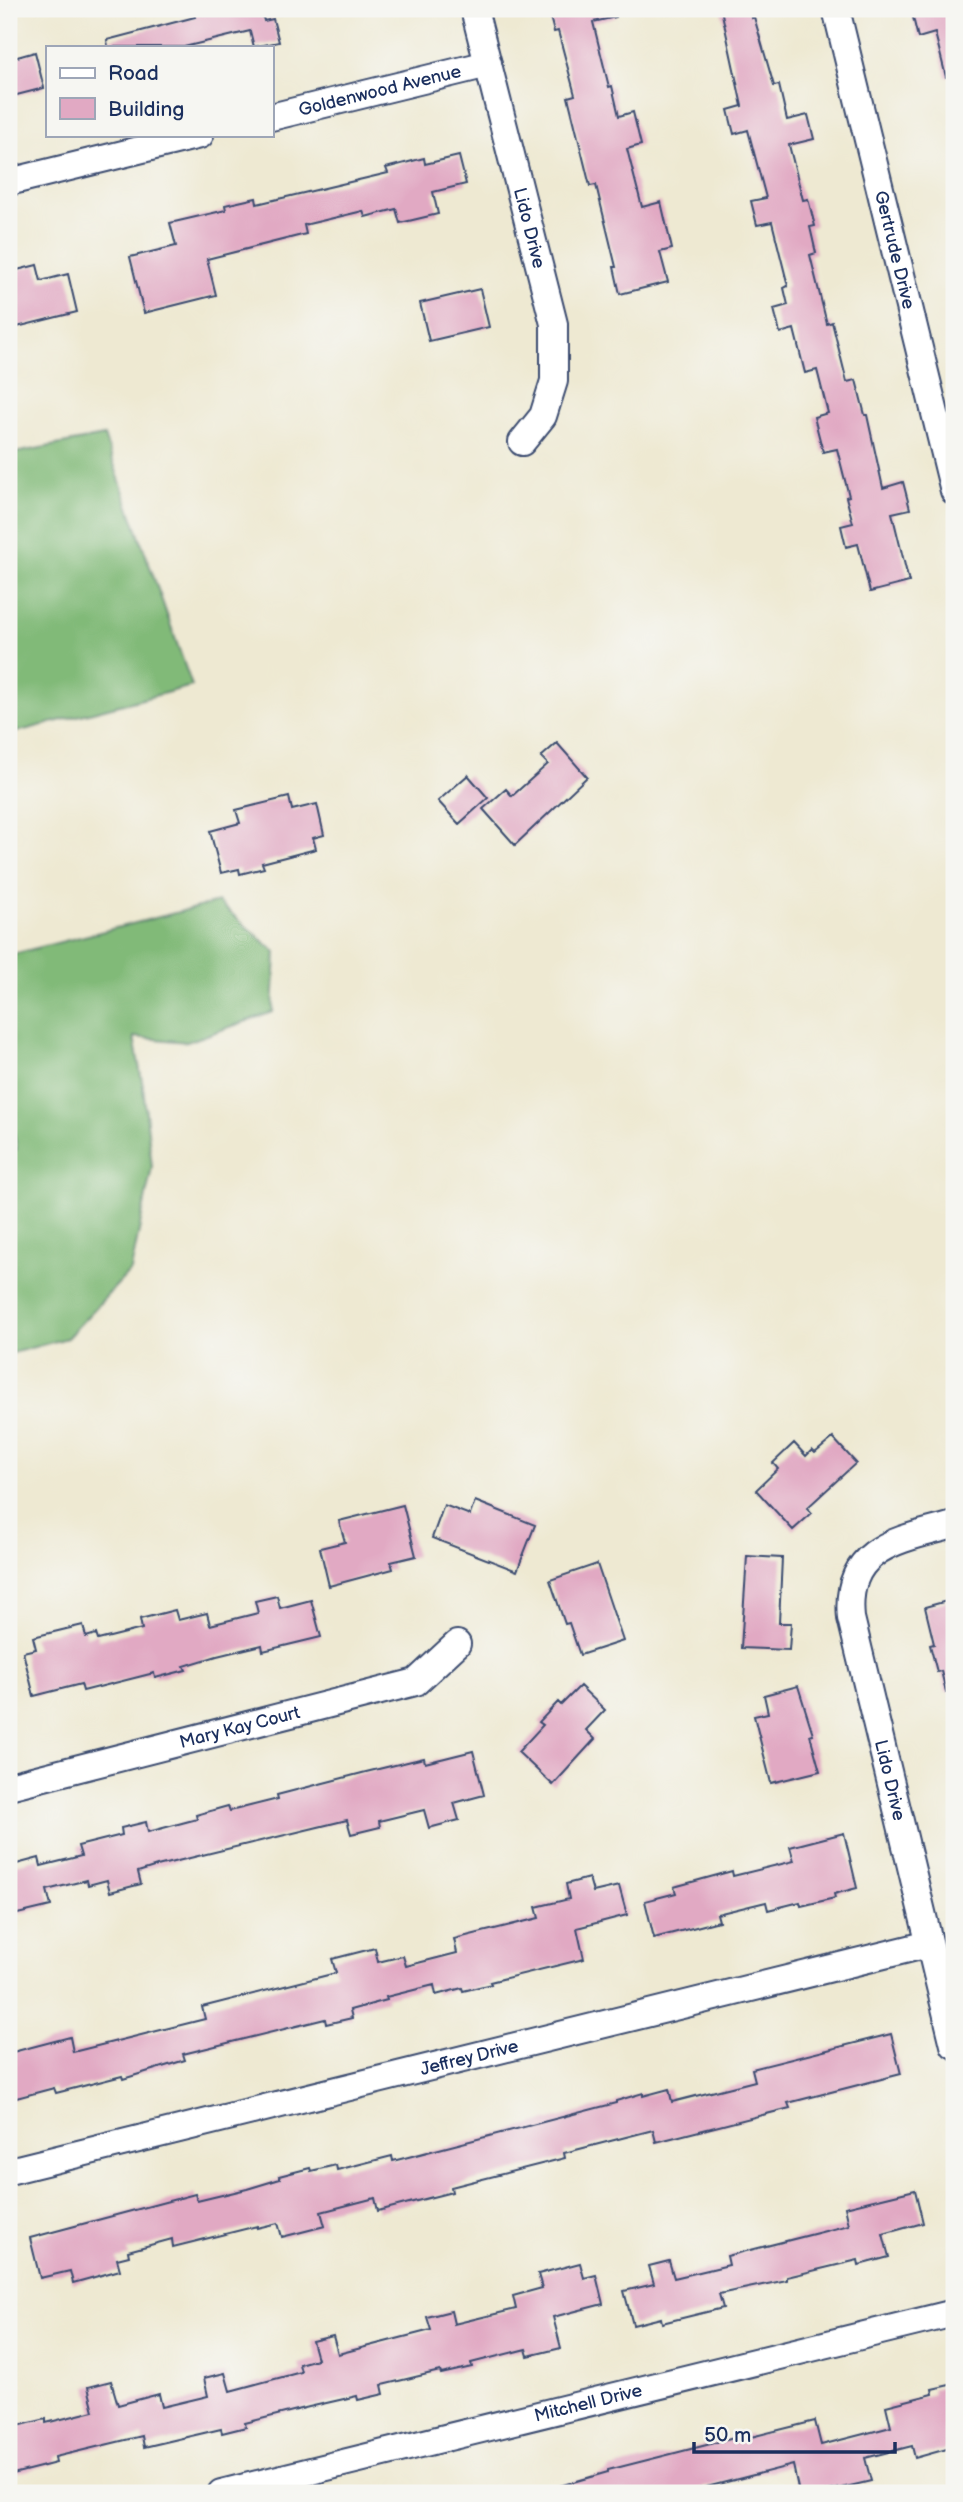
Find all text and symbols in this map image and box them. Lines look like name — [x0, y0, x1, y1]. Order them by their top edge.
legend — [46, 46, 273, 136]
street label: Goldenwood Avenue — [296, 60, 464, 120]
text: Road — [108, 61, 159, 86]
text: Building — [108, 97, 184, 122]
street label: Lido Drive — [509, 186, 550, 271]
street label: Gertrude Drive — [870, 189, 920, 312]
street label: Mary Kay Court — [177, 1701, 303, 1753]
street label: Lido Drive — [870, 1738, 910, 1823]
street label: Jeffrey Drive — [418, 2035, 521, 2080]
street label: Mitchell Drive — [532, 2379, 644, 2426]
scale bar — [694, 2411, 895, 2455]
text: 50 m — [704, 2423, 751, 2448]

